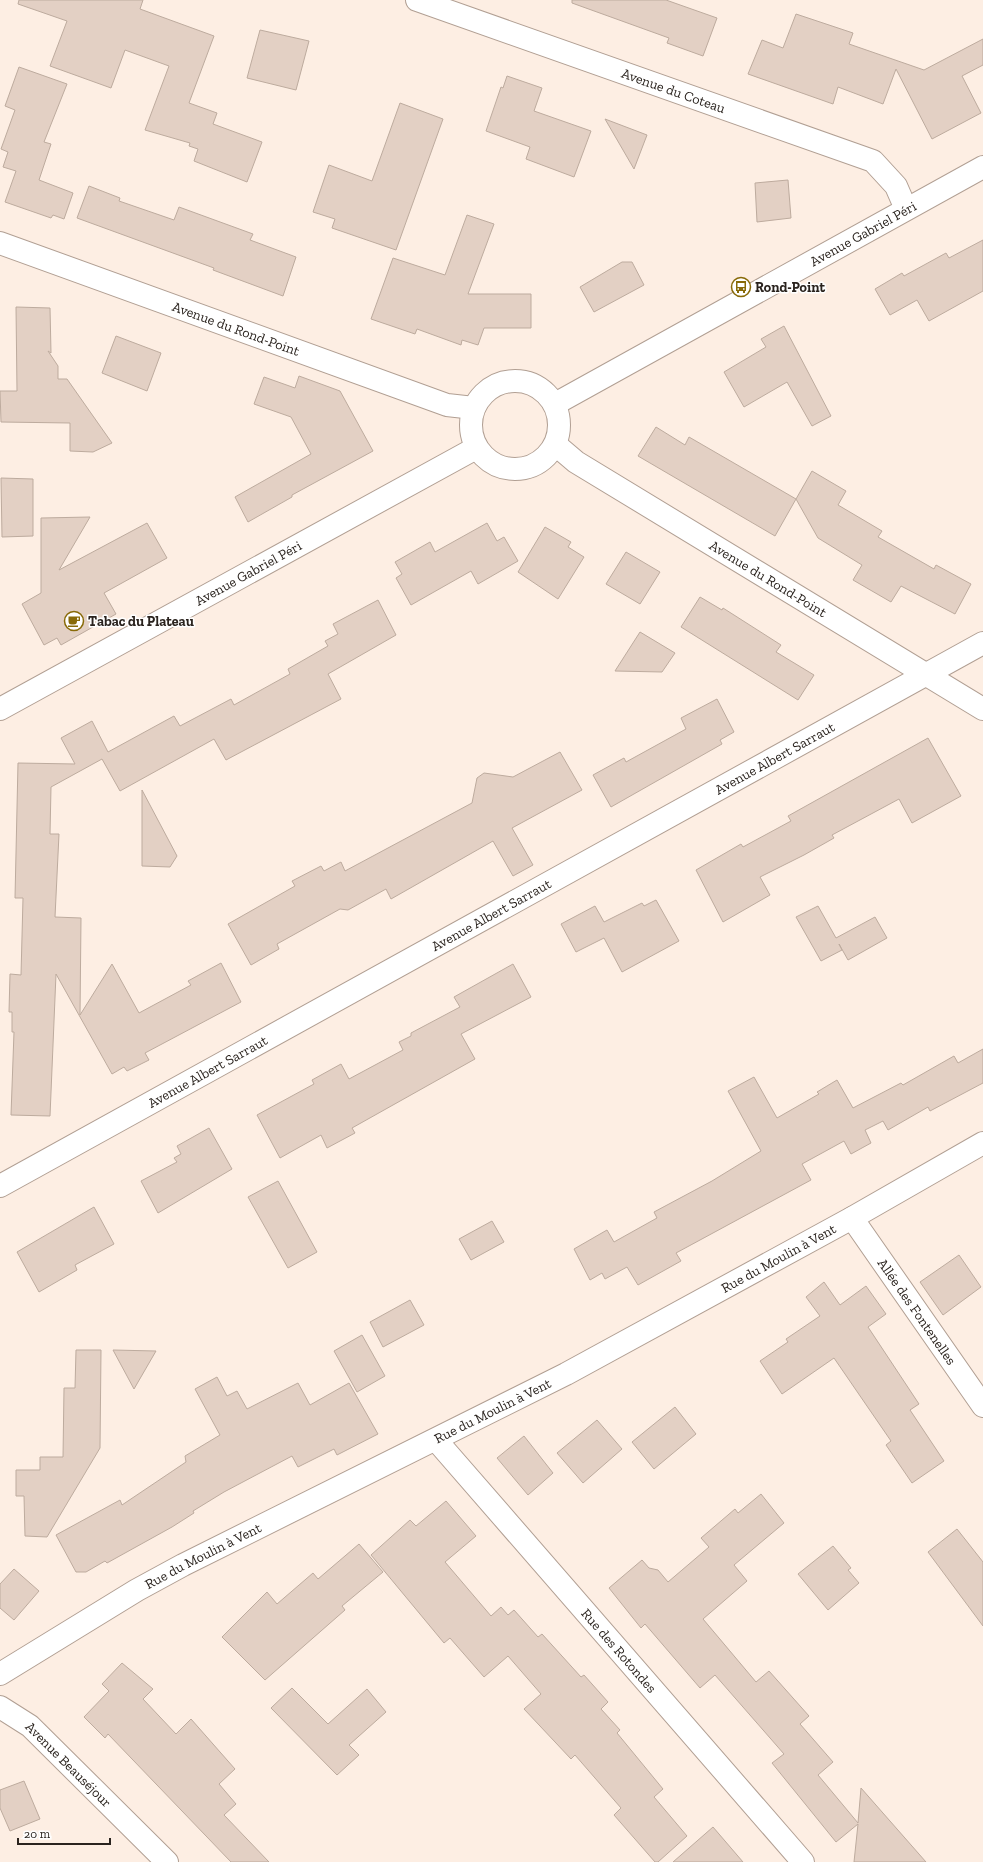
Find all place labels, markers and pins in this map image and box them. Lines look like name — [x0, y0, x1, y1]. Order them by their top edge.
bus stop icon: Rond-Point — [730, 276, 752, 298]
place label: Rond-Point — [755, 279, 825, 296]
cafe icon: Tabac du Plateau — [63, 610, 85, 632]
place label: Tabac du Plateau — [88, 613, 194, 630]

